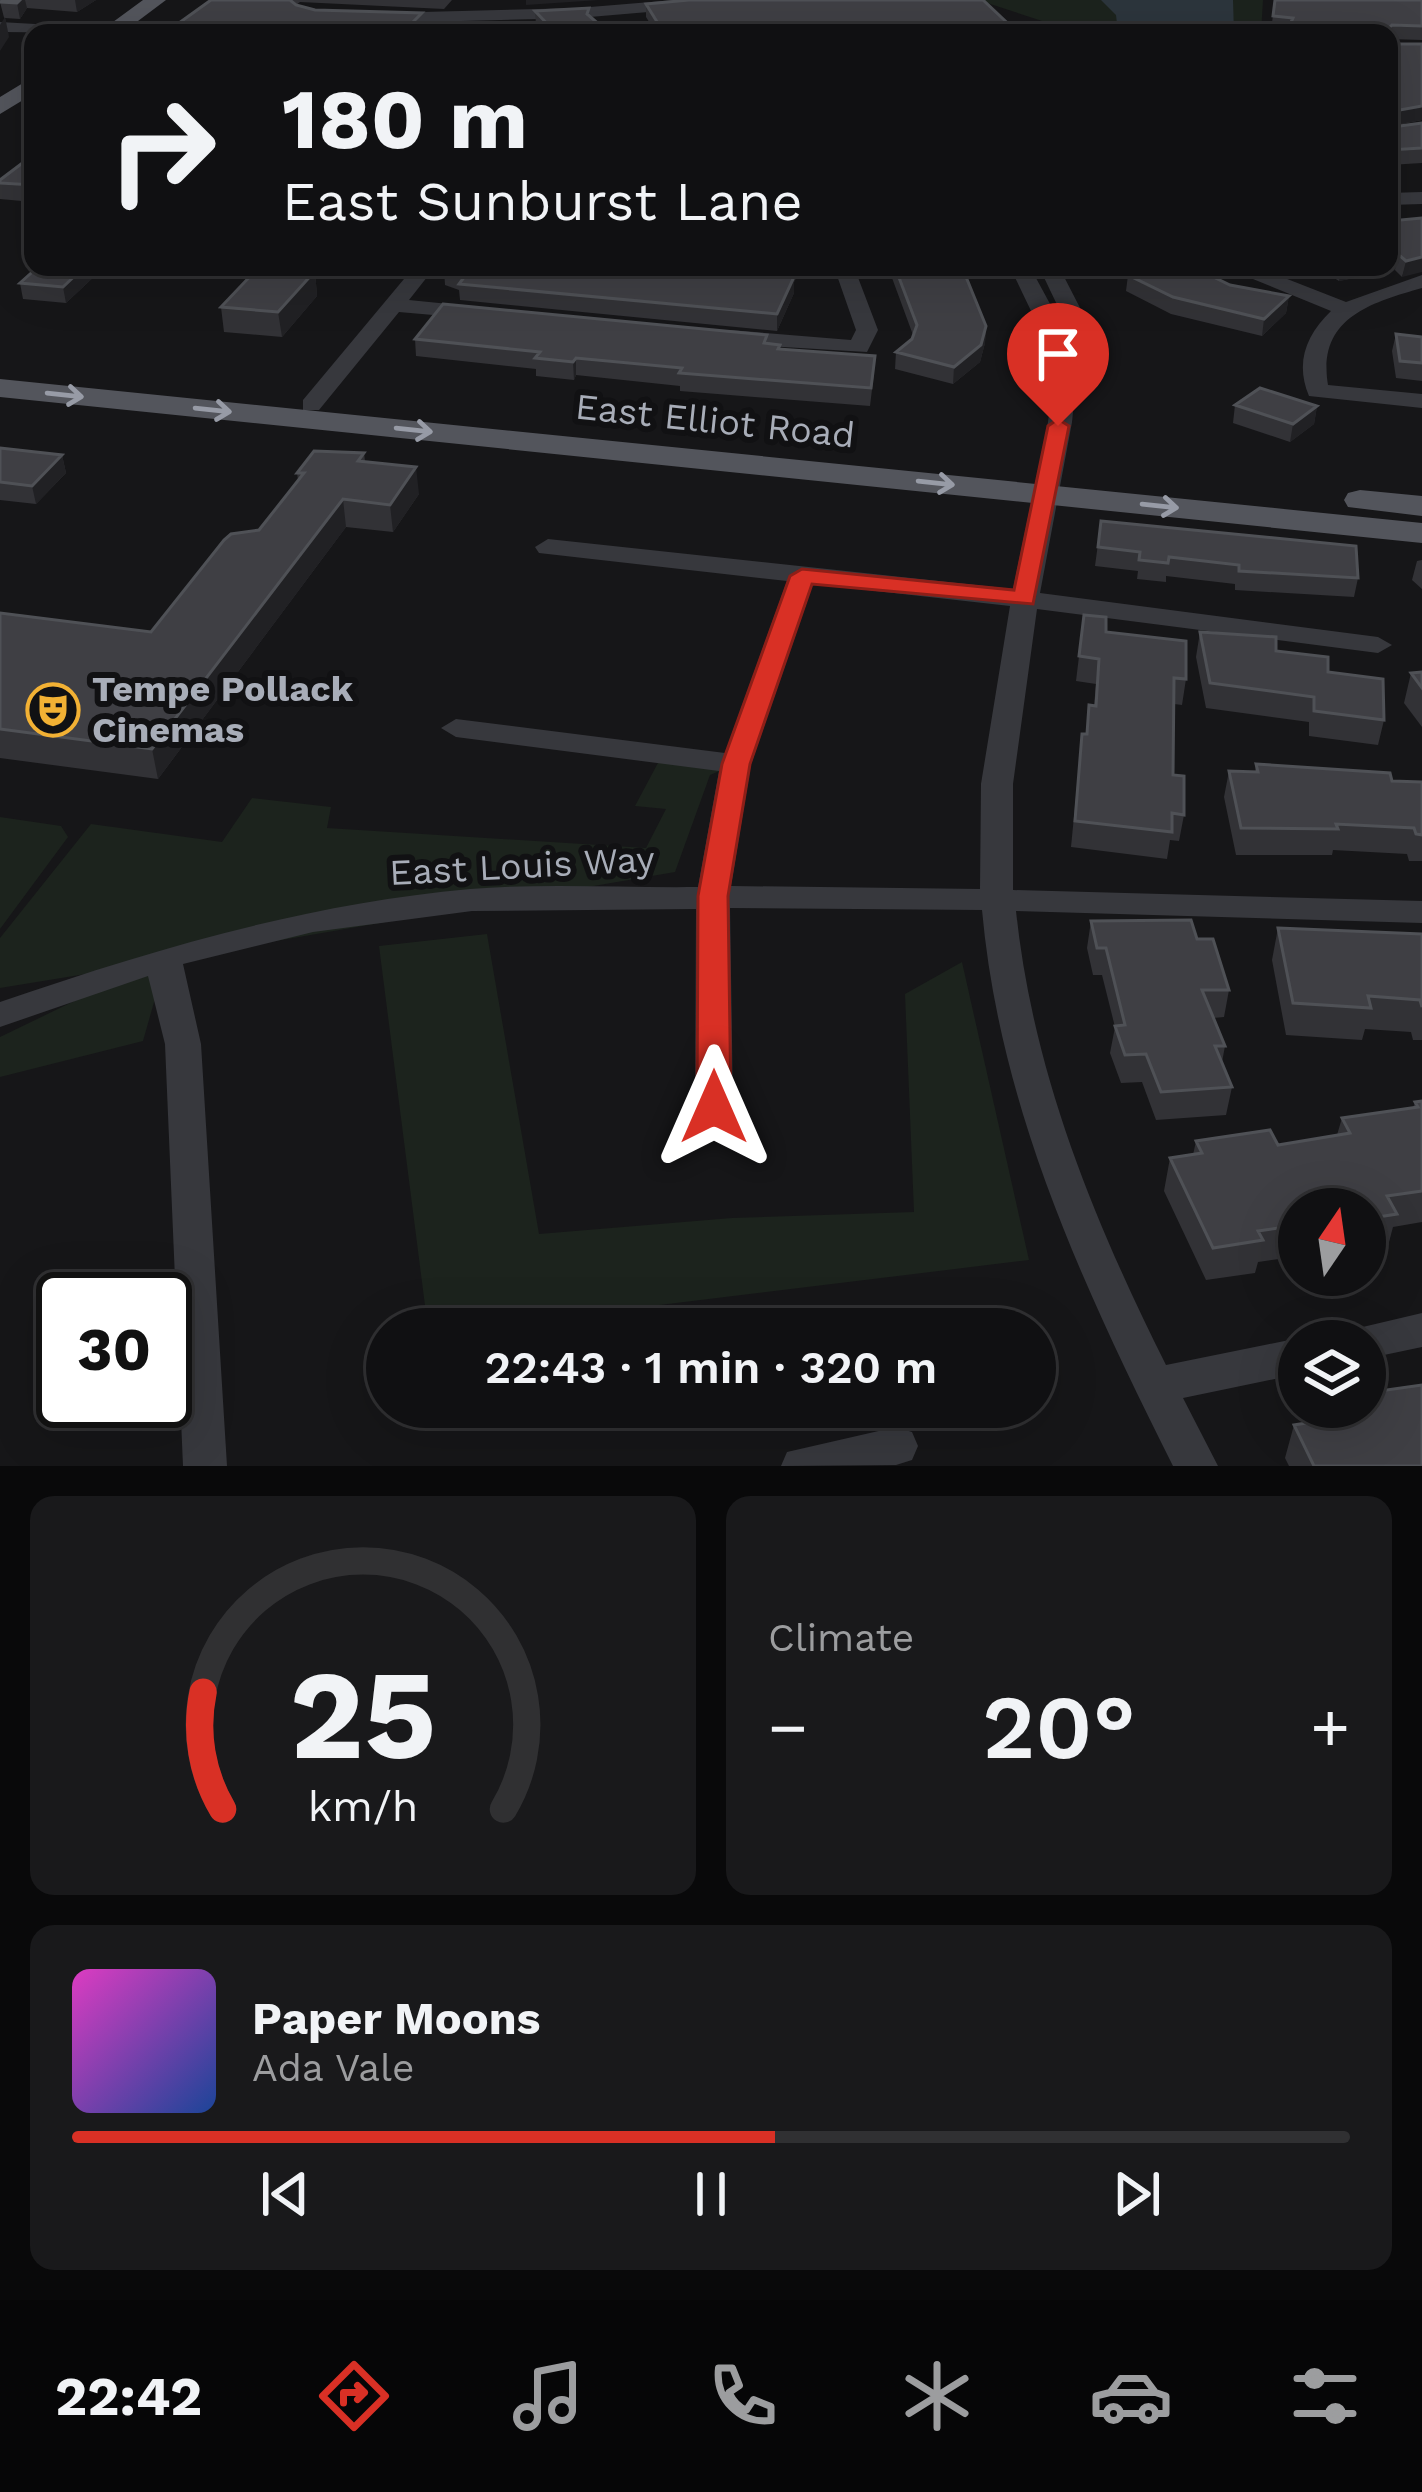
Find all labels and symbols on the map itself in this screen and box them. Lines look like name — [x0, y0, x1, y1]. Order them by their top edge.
pin — [1007, 303, 1109, 426]
one-way arrow — [44, 384, 83, 406]
street label: East Elliot Road — [573, 385, 857, 457]
one-way arrow — [193, 399, 232, 421]
one-way arrow — [394, 419, 433, 442]
one-way arrow — [916, 472, 955, 495]
one-way arrow — [1140, 495, 1179, 518]
place label: Tempe Pollack Cinemas — [92, 668, 354, 751]
theatre icon: Tempe Pollack Cinemas — [25, 682, 81, 738]
street label: East Louis Way — [388, 838, 656, 894]
position arrow — [651, 1044, 777, 1170]
north arrow — [1278, 1188, 1386, 1296]
speed limit sign: 30 — [36, 1272, 192, 1428]

